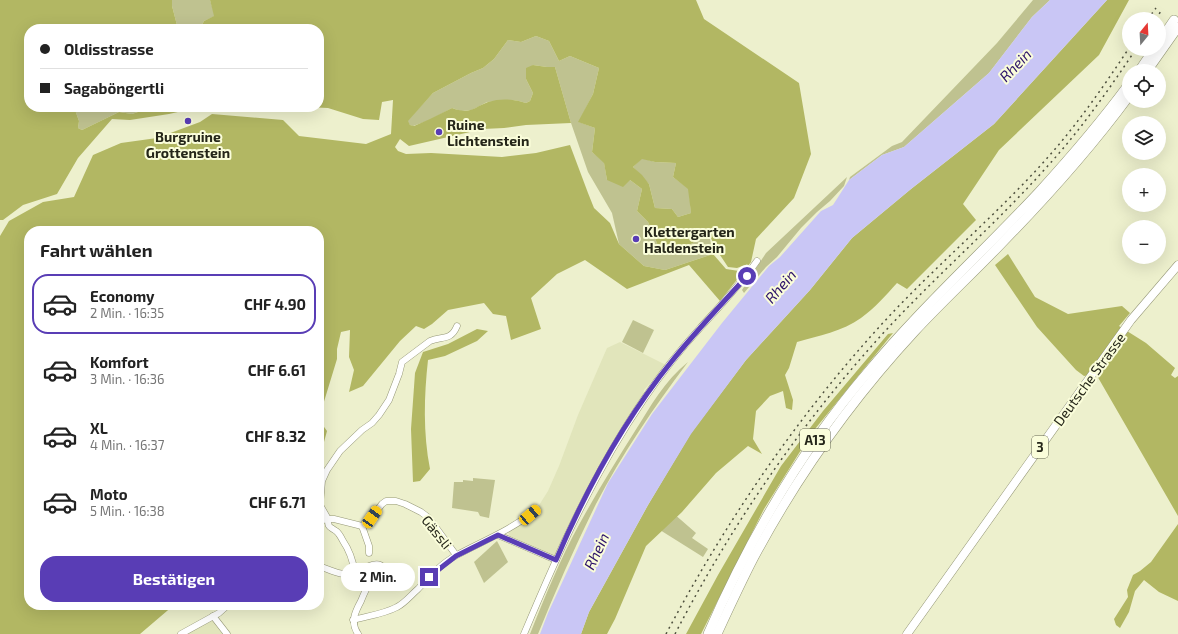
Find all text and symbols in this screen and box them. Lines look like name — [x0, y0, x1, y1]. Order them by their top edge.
north arrow — [1122, 12, 1166, 56]
map controls — [1122, 12, 1166, 264]
text: Oldisstrasse — [64, 40, 154, 58]
water label: Rhein — [995, 45, 1035, 85]
button: locate — [1122, 64, 1166, 108]
text: Sagaböngertli — [64, 79, 164, 97]
marker: Burgruine Grottenstein — [183, 116, 193, 126]
place label: Ruine Lichtenstein — [447, 116, 529, 149]
button: layers — [1122, 116, 1166, 160]
marker: Ruine Lichtenstein — [434, 127, 444, 137]
place label: Burgruine Grottenstein — [146, 128, 230, 161]
button: + — [1122, 168, 1166, 212]
button: − — [1122, 220, 1166, 264]
place label: Klettergarten Haldenstein — [644, 223, 735, 256]
marker: Klettergarten Haldenstein — [631, 234, 641, 244]
text: Fahrt wählen — [40, 239, 153, 261]
water label: Rhein — [761, 266, 799, 306]
route start — [738, 267, 756, 285]
icon: car — [42, 286, 78, 322]
text: Economy — [90, 287, 155, 305]
text: CHF 4.90 — [244, 295, 306, 313]
text: 2 Min. · 16:35 — [90, 305, 164, 321]
street label: Deutsche Strasse — [1049, 329, 1129, 429]
icon: car — [42, 352, 78, 388]
text: Komfort — [90, 353, 149, 371]
text: CHF 6.61 — [248, 361, 306, 379]
text: 3 Min. · 16:36 — [90, 371, 165, 387]
icon: car — [42, 418, 78, 454]
text: XL — [90, 419, 108, 437]
text: CHF 8.32 — [245, 427, 306, 445]
road number: A13 — [800, 429, 830, 451]
road number: 3 — [1032, 436, 1048, 458]
text: 4 Min. · 16:37 — [90, 437, 164, 453]
icon: car — [42, 484, 78, 520]
text: Moto — [90, 485, 128, 503]
text: CHF 6.71 — [249, 493, 306, 511]
text: 5 Min. · 16:38 — [90, 503, 165, 519]
car — [517, 503, 543, 527]
car — [360, 504, 384, 530]
street label: Gässli — [418, 512, 456, 552]
water label: Rhein — [580, 530, 612, 572]
button: Bestätigen — [40, 556, 308, 602]
callout: 2 Min. — [341, 563, 415, 591]
route end — [420, 568, 438, 586]
text: 2 Min. — [360, 569, 396, 585]

